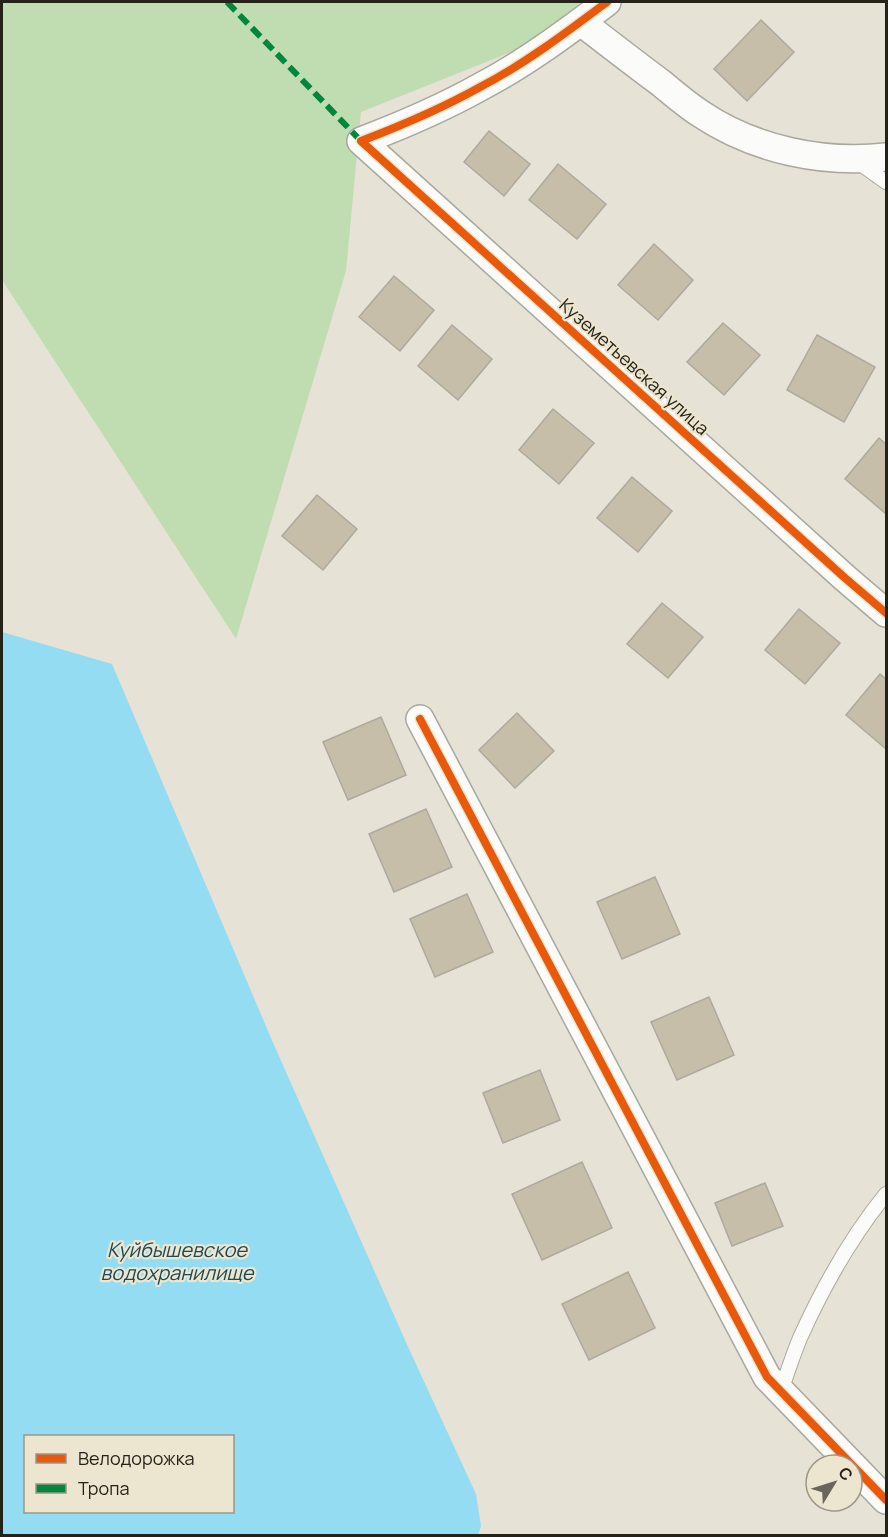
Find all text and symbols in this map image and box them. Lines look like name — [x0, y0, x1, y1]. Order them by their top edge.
street label: Куземетьевская улица — [555, 293, 715, 440]
water label: Куйбышевское водохранилище — [101, 1236, 255, 1286]
legend — [24, 1435, 234, 1513]
text: Велодорожка — [78, 1446, 195, 1470]
north arrow — [804, 1453, 864, 1513]
text: С — [834, 1462, 858, 1485]
text: Тропа — [78, 1476, 129, 1500]

